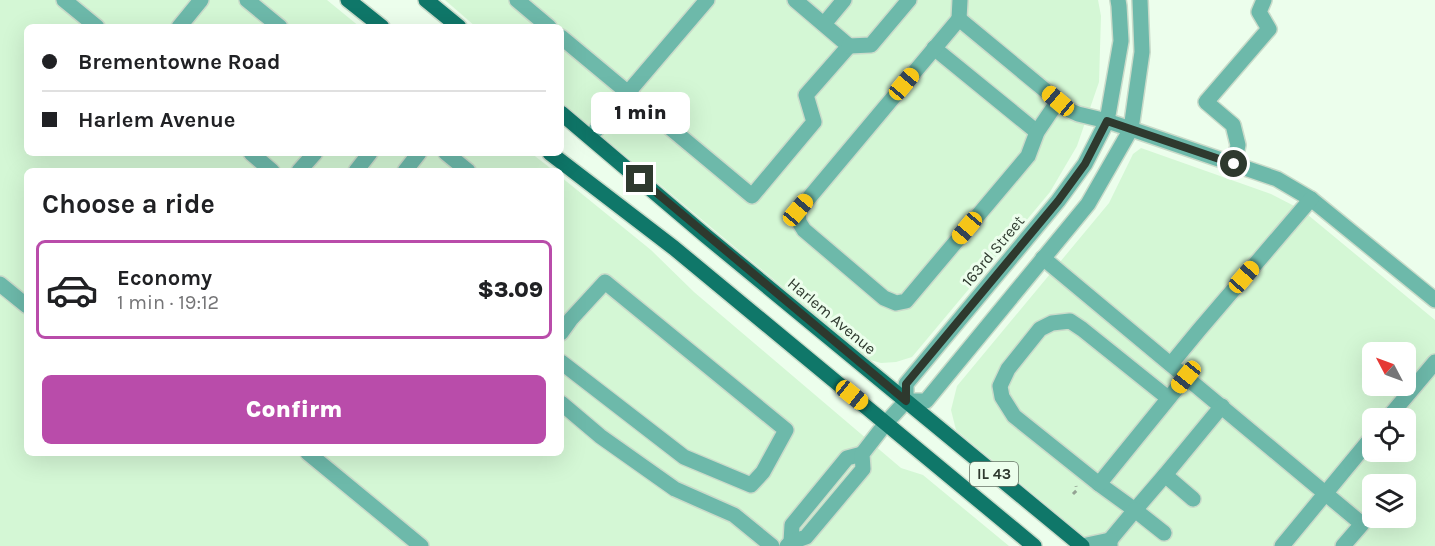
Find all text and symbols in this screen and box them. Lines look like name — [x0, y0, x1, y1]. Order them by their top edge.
text: Brementowne Road — [78, 49, 281, 75]
car — [886, 64, 922, 104]
car — [1038, 83, 1078, 119]
callout: 1 min — [590, 92, 690, 134]
text: 1 min — [614, 101, 667, 124]
text: Harlem Avenue — [78, 107, 235, 133]
route start — [1220, 150, 1247, 177]
route end — [626, 165, 653, 192]
text: Choose a ride — [42, 188, 215, 220]
car — [780, 190, 816, 230]
car — [949, 208, 985, 248]
street label: 163rd Street — [958, 212, 1028, 290]
car — [1225, 258, 1263, 296]
icon: car — [45, 263, 99, 317]
text: Economy — [117, 265, 212, 291]
street label: Harlem Avenue — [784, 274, 880, 358]
text: $3.09 — [478, 277, 543, 303]
text: 1 min · 19:12 — [117, 291, 219, 314]
north arrow — [1362, 342, 1416, 396]
map controls — [1362, 342, 1416, 528]
car — [1168, 357, 1204, 397]
button: Confirm — [42, 375, 546, 444]
car — [832, 377, 872, 413]
button: locate — [1362, 408, 1416, 462]
road number: IL 43 — [970, 462, 1018, 486]
button: layers — [1362, 474, 1416, 528]

